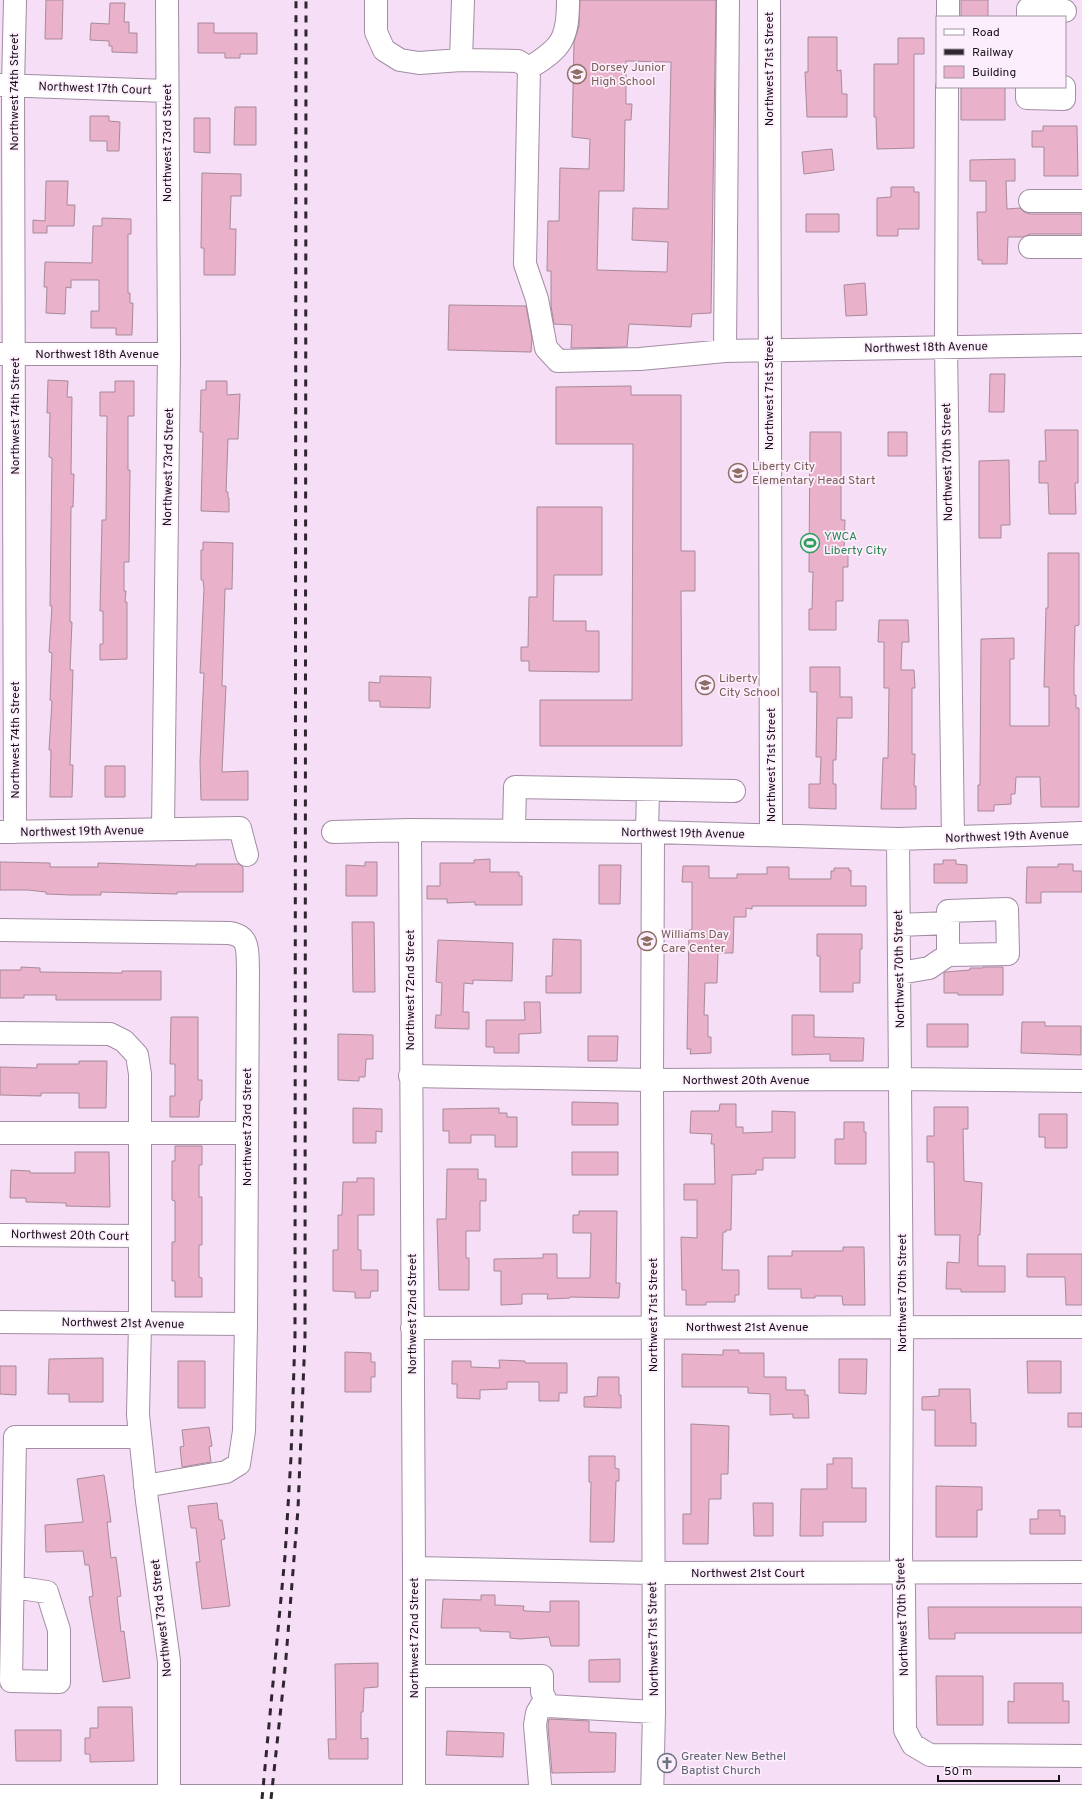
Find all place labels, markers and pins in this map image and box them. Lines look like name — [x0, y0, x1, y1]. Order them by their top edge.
place label: Dorsey Junior High School — [591, 60, 666, 90]
school or university icon: Dorsey Junior High School — [566, 63, 588, 85]
place label: Liberty City Elementary Head Start — [752, 459, 875, 489]
school or university icon: Liberty City Elementary Head Start — [727, 462, 749, 484]
place label: YWCA Liberty City — [824, 529, 887, 559]
sports icon: YWCA Liberty City — [799, 532, 821, 554]
place label: Liberty City School — [719, 671, 780, 701]
school or university icon: Liberty City School — [694, 674, 716, 696]
place label: Williams Day Care Center — [661, 927, 729, 957]
school or university icon: Williams Day Care Center — [636, 930, 658, 952]
place label: Greater New Bethel Baptist Church — [681, 1749, 786, 1779]
church icon: Greater New Bethel Baptist Church — [656, 1752, 678, 1774]

